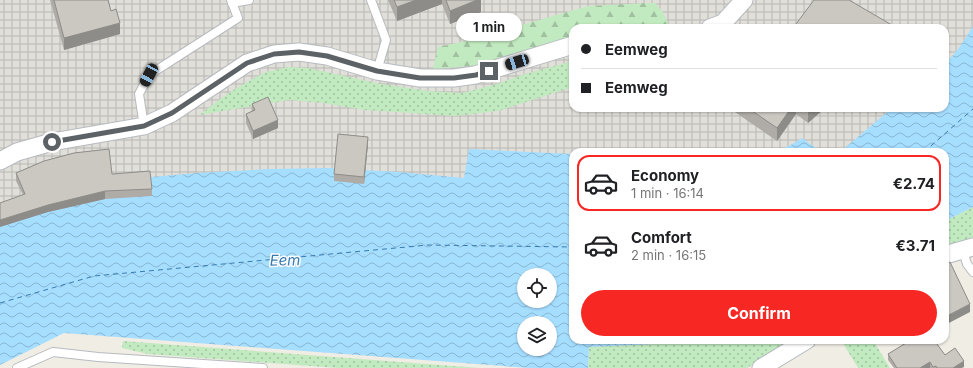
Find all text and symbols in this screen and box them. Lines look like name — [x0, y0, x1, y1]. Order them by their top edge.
callout: 1 min — [456, 13, 522, 41]
text: 1 min — [473, 19, 505, 35]
text: Eemweg — [605, 40, 668, 59]
car — [504, 53, 530, 71]
car — [138, 62, 160, 88]
route end — [480, 62, 498, 80]
text: Eemweg — [605, 78, 668, 97]
route start — [43, 133, 61, 151]
icon: car — [583, 165, 619, 201]
text: Economy — [631, 166, 699, 185]
text: €2.74 — [893, 174, 935, 193]
text: 1 min · 16:14 — [631, 185, 704, 201]
icon: car — [583, 227, 619, 263]
text: Comfort — [631, 228, 692, 247]
text: €3.71 — [896, 236, 935, 255]
text: 2 min · 16:15 — [631, 247, 706, 263]
water label: Eem — [269, 250, 301, 270]
map controls — [517, 268, 557, 356]
button: locate — [517, 268, 557, 308]
button: Confirm — [581, 290, 937, 336]
button: layers — [517, 316, 557, 356]

